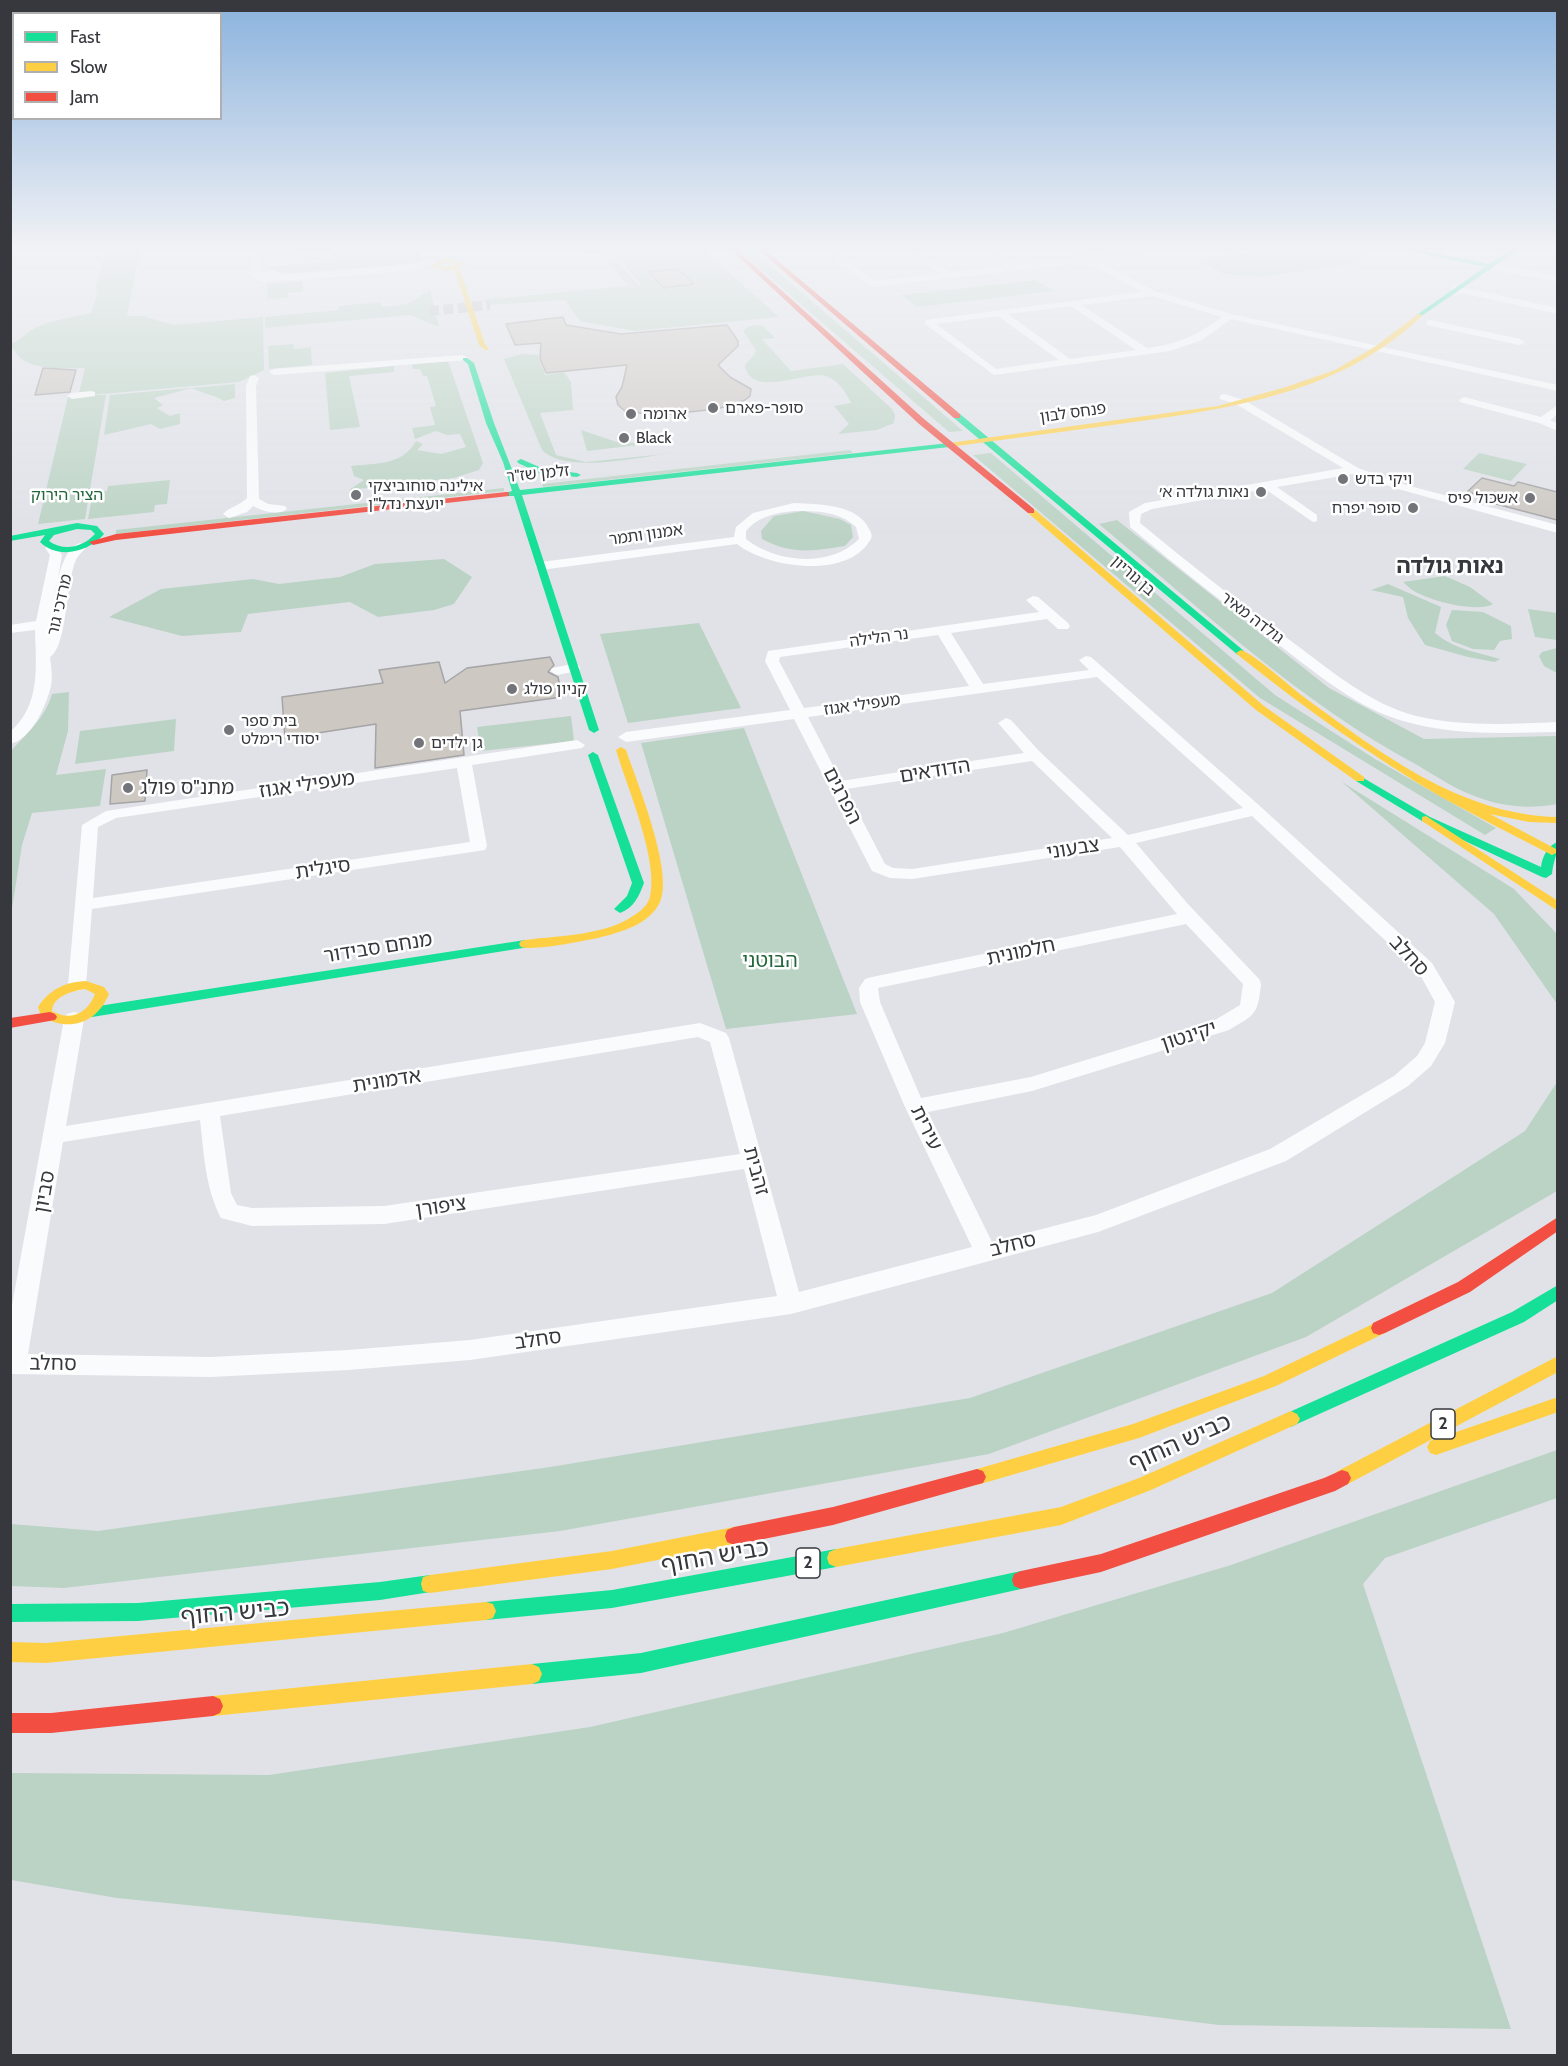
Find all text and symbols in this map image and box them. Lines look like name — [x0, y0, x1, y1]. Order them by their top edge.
legend — [12, 12, 222, 120]
text: Fast — [70, 26, 101, 48]
text: Slow — [70, 56, 107, 78]
text: Jam — [70, 86, 99, 108]
place label: סופר-פארם — [725, 398, 804, 418]
street label: פנחס לבון — [1038, 399, 1108, 427]
marker: סופר-פארם — [706, 401, 720, 415]
place label: ארומה — [643, 404, 687, 424]
marker: ארומה — [624, 407, 638, 421]
place label: Black — [636, 428, 671, 448]
marker: Black — [617, 431, 631, 445]
street label: זלמן שז"ר — [505, 461, 571, 487]
place label: ויקי בדש — [1355, 469, 1412, 489]
marker: ויקי בדש — [1336, 472, 1350, 486]
place label: אילינה סוחוביצקי יועצת נדל"ן — [368, 476, 483, 514]
place label: נאות גולדה א׳ — [1159, 482, 1249, 502]
park label: הציר הירוק — [31, 485, 103, 505]
marker: נאות גולדה א׳ — [1254, 485, 1268, 499]
marker: אילינה סוחוביצקי יועצת נדל"ן — [349, 488, 363, 502]
place label: אשכול פיס — [1447, 488, 1518, 508]
marker: אשכול פיס — [1523, 491, 1537, 505]
place label: סופר יפרח — [1332, 498, 1401, 518]
marker: סופר יפרח — [1406, 501, 1420, 515]
street label: אמנון ותמר — [608, 520, 684, 550]
street label: בן גוריון — [1107, 552, 1159, 600]
district label: נאות גולדה — [1396, 554, 1504, 580]
street label: מרדכי גור — [44, 572, 76, 638]
street label: גולדה מאיר — [1217, 588, 1287, 648]
street label: נר הלילה — [848, 624, 910, 652]
place label: קניון פולג — [524, 679, 587, 699]
marker: קניון פולג — [505, 682, 519, 696]
street label: מעפילי אגוז — [822, 690, 902, 720]
place label: בית ספר יסודי רימלט — [241, 711, 319, 749]
marker: בית ספר יסודי רימלט — [222, 723, 236, 737]
place label: גן ילדים — [431, 733, 483, 753]
marker: גן ילדים — [412, 736, 426, 750]
street label: הדודאים — [898, 754, 972, 788]
street label: הפרגים — [817, 763, 867, 829]
street label: מעפילי אגוז — [258, 766, 356, 804]
place label: מתנ"ס פולג — [140, 776, 234, 800]
marker: מתנ"ס פולג — [121, 781, 135, 795]
street label: צבעוני — [1045, 833, 1101, 865]
street label: סיגלית — [294, 853, 352, 885]
street label: מנחם סבידור — [322, 928, 434, 968]
street label: סחלב — [1384, 931, 1434, 981]
street label: חלמונית — [985, 933, 1057, 971]
park label: הבוטני — [742, 949, 798, 973]
street label: יקינטון — [1158, 1016, 1220, 1056]
street label: אדמונית — [351, 1064, 423, 1098]
street label: עירית — [905, 1102, 947, 1154]
street label: זהבית — [738, 1144, 774, 1198]
street label: סביון — [29, 1169, 61, 1215]
street label: ציפורן — [414, 1192, 468, 1222]
street label: סחלב — [987, 1228, 1039, 1262]
street label: סחלב — [513, 1325, 563, 1355]
street label: סחלב — [29, 1352, 77, 1376]
street label: כביש החוף — [1124, 1408, 1236, 1478]
road number: 2 — [1431, 1409, 1455, 1439]
street label: כביש החוף — [659, 1533, 771, 1581]
road number: 2 — [796, 1548, 820, 1578]
street label: כביש החוף — [179, 1594, 291, 1632]

